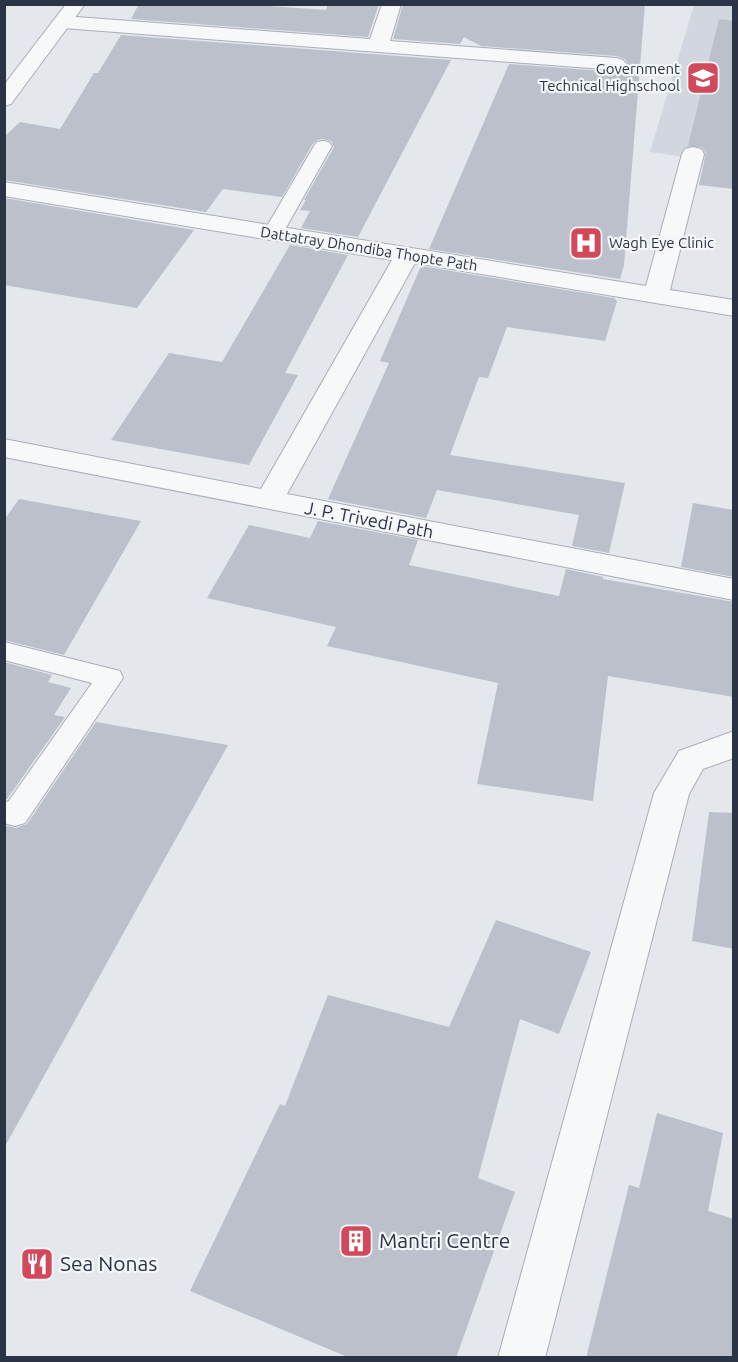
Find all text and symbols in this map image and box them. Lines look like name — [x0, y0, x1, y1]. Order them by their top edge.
place label: Government Technical Highschool — [540, 60, 680, 94]
school or university icon: Government Technical Highschool — [685, 60, 721, 96]
street label: Dattatray Dhondiba Thopte Path — [259, 223, 479, 274]
hospital icon: Wagh Eye Clinic — [568, 225, 604, 261]
place label: Wagh Eye Clinic — [609, 234, 714, 251]
street label: J. P. Trivedi Path — [303, 497, 435, 541]
building icon: Mantri Centre — [338, 1223, 374, 1259]
place label: Mantri Centre — [379, 1228, 510, 1252]
restaurant icon: Sea Nonas — [19, 1246, 55, 1282]
place label: Sea Nonas — [60, 1251, 157, 1275]

